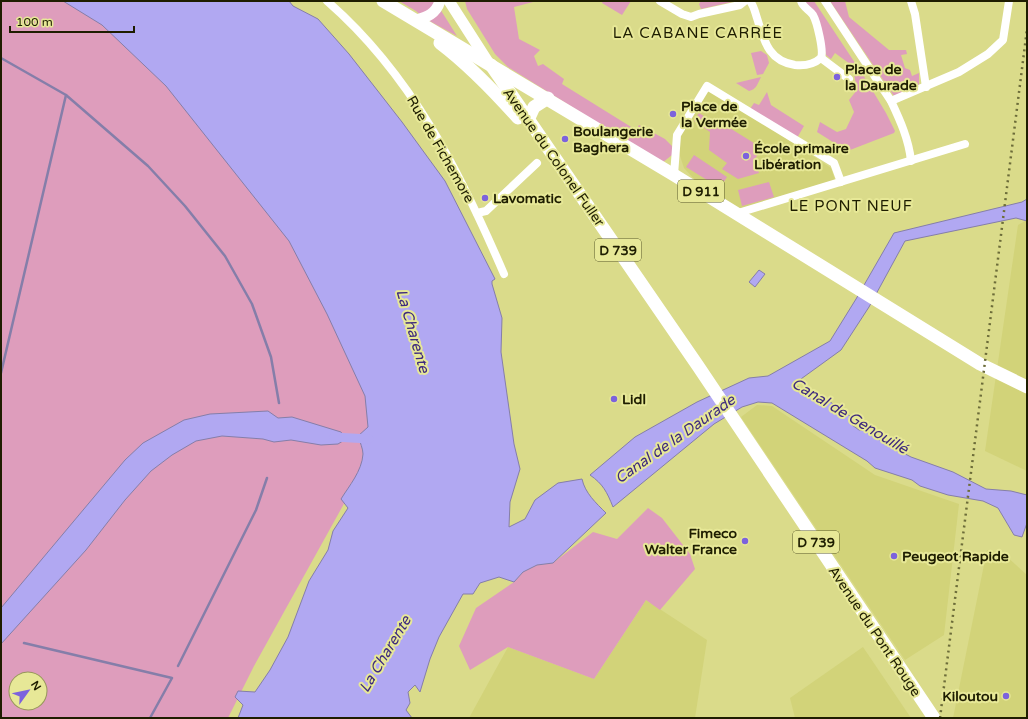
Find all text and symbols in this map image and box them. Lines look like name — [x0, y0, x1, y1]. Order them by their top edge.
scale bar — [10, 8, 134, 34]
text: 100 m — [16, 15, 53, 29]
district label: LA CABANE CARRÉE — [613, 24, 783, 42]
place label: Place de la Daurade — [845, 61, 917, 94]
marker: Place de la Daurade — [832, 72, 842, 82]
street label: Avenue du Colonel Fuller — [499, 85, 608, 230]
street label: Rue de Fichemore — [403, 93, 478, 206]
place label: Place de la Vermée — [681, 98, 747, 131]
marker: Place de la Vermée — [668, 109, 678, 119]
place label: Boulangerie Baghera — [573, 123, 653, 156]
marker: Boulangerie Baghera — [560, 134, 570, 144]
place label: École primaire Libération — [754, 140, 849, 173]
marker: École primaire Libération — [741, 151, 751, 161]
road number: D 911 — [678, 180, 724, 202]
place label: Lavomatic — [493, 190, 562, 207]
marker: Lavomatic — [480, 193, 490, 203]
district label: LE PONT NEUF — [789, 197, 913, 215]
road number: D 739 — [595, 239, 641, 261]
water label: La Charente — [392, 287, 434, 376]
water label: Canal de Genouillé — [788, 374, 913, 459]
water label: Canal de la Daurade — [611, 390, 740, 487]
place label: Lidl — [622, 391, 646, 408]
marker: Lidl — [609, 394, 619, 404]
place label: Fimeco Walter France — [645, 525, 737, 558]
road number: D 739 — [793, 531, 839, 553]
marker: Fimeco Walter France — [740, 536, 750, 546]
place label: Peugeot Rapide — [902, 548, 1009, 565]
marker: Peugeot Rapide — [889, 551, 899, 561]
street label: Avenue du Pont Rouge — [825, 563, 925, 700]
water label: La Charente — [355, 611, 416, 696]
north arrow — [8, 671, 48, 711]
text: N — [28, 679, 44, 693]
place label: Kiloutou — [942, 688, 998, 705]
marker: Kiloutou — [1001, 691, 1011, 701]

